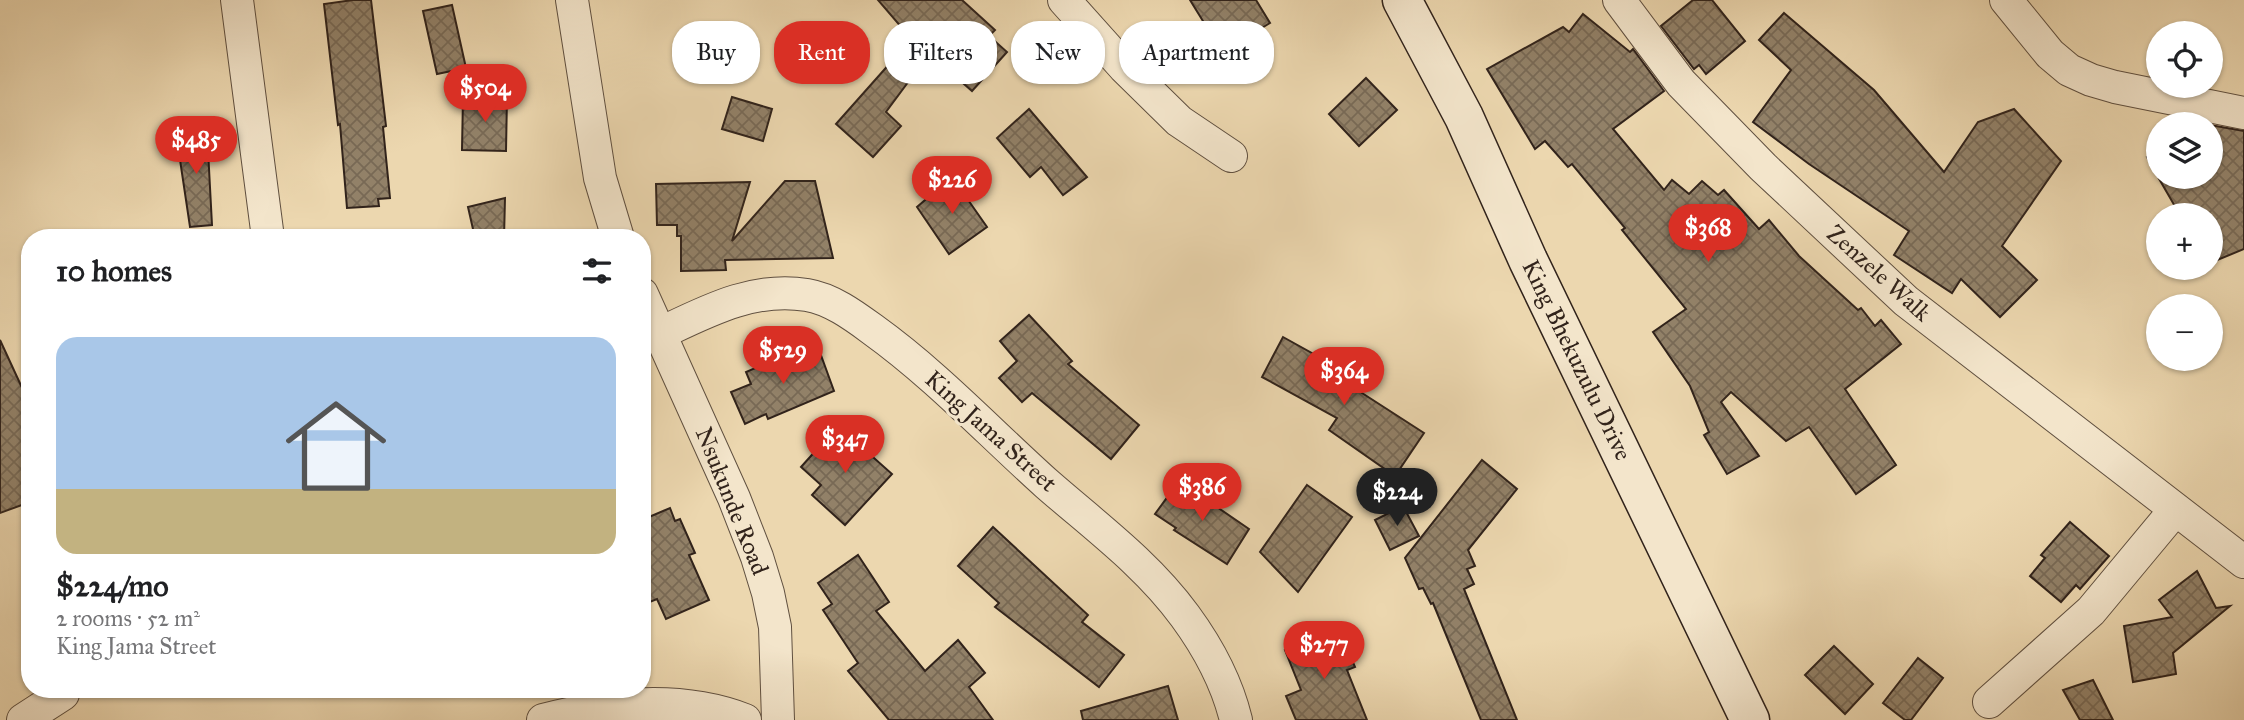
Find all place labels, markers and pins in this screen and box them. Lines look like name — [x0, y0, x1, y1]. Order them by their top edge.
pin: $504 — [444, 64, 526, 124]
pin: $485 — [155, 116, 237, 176]
pin: $226 — [911, 156, 993, 216]
pin: $368 — [1667, 204, 1749, 264]
pin: $529 — [742, 326, 824, 386]
pin: $364 — [1303, 348, 1385, 407]
pin: $347 — [804, 416, 886, 475]
pin: $386 — [1161, 463, 1243, 523]
pin: $224 — [1356, 468, 1438, 528]
pin: $277 — [1283, 622, 1365, 681]

